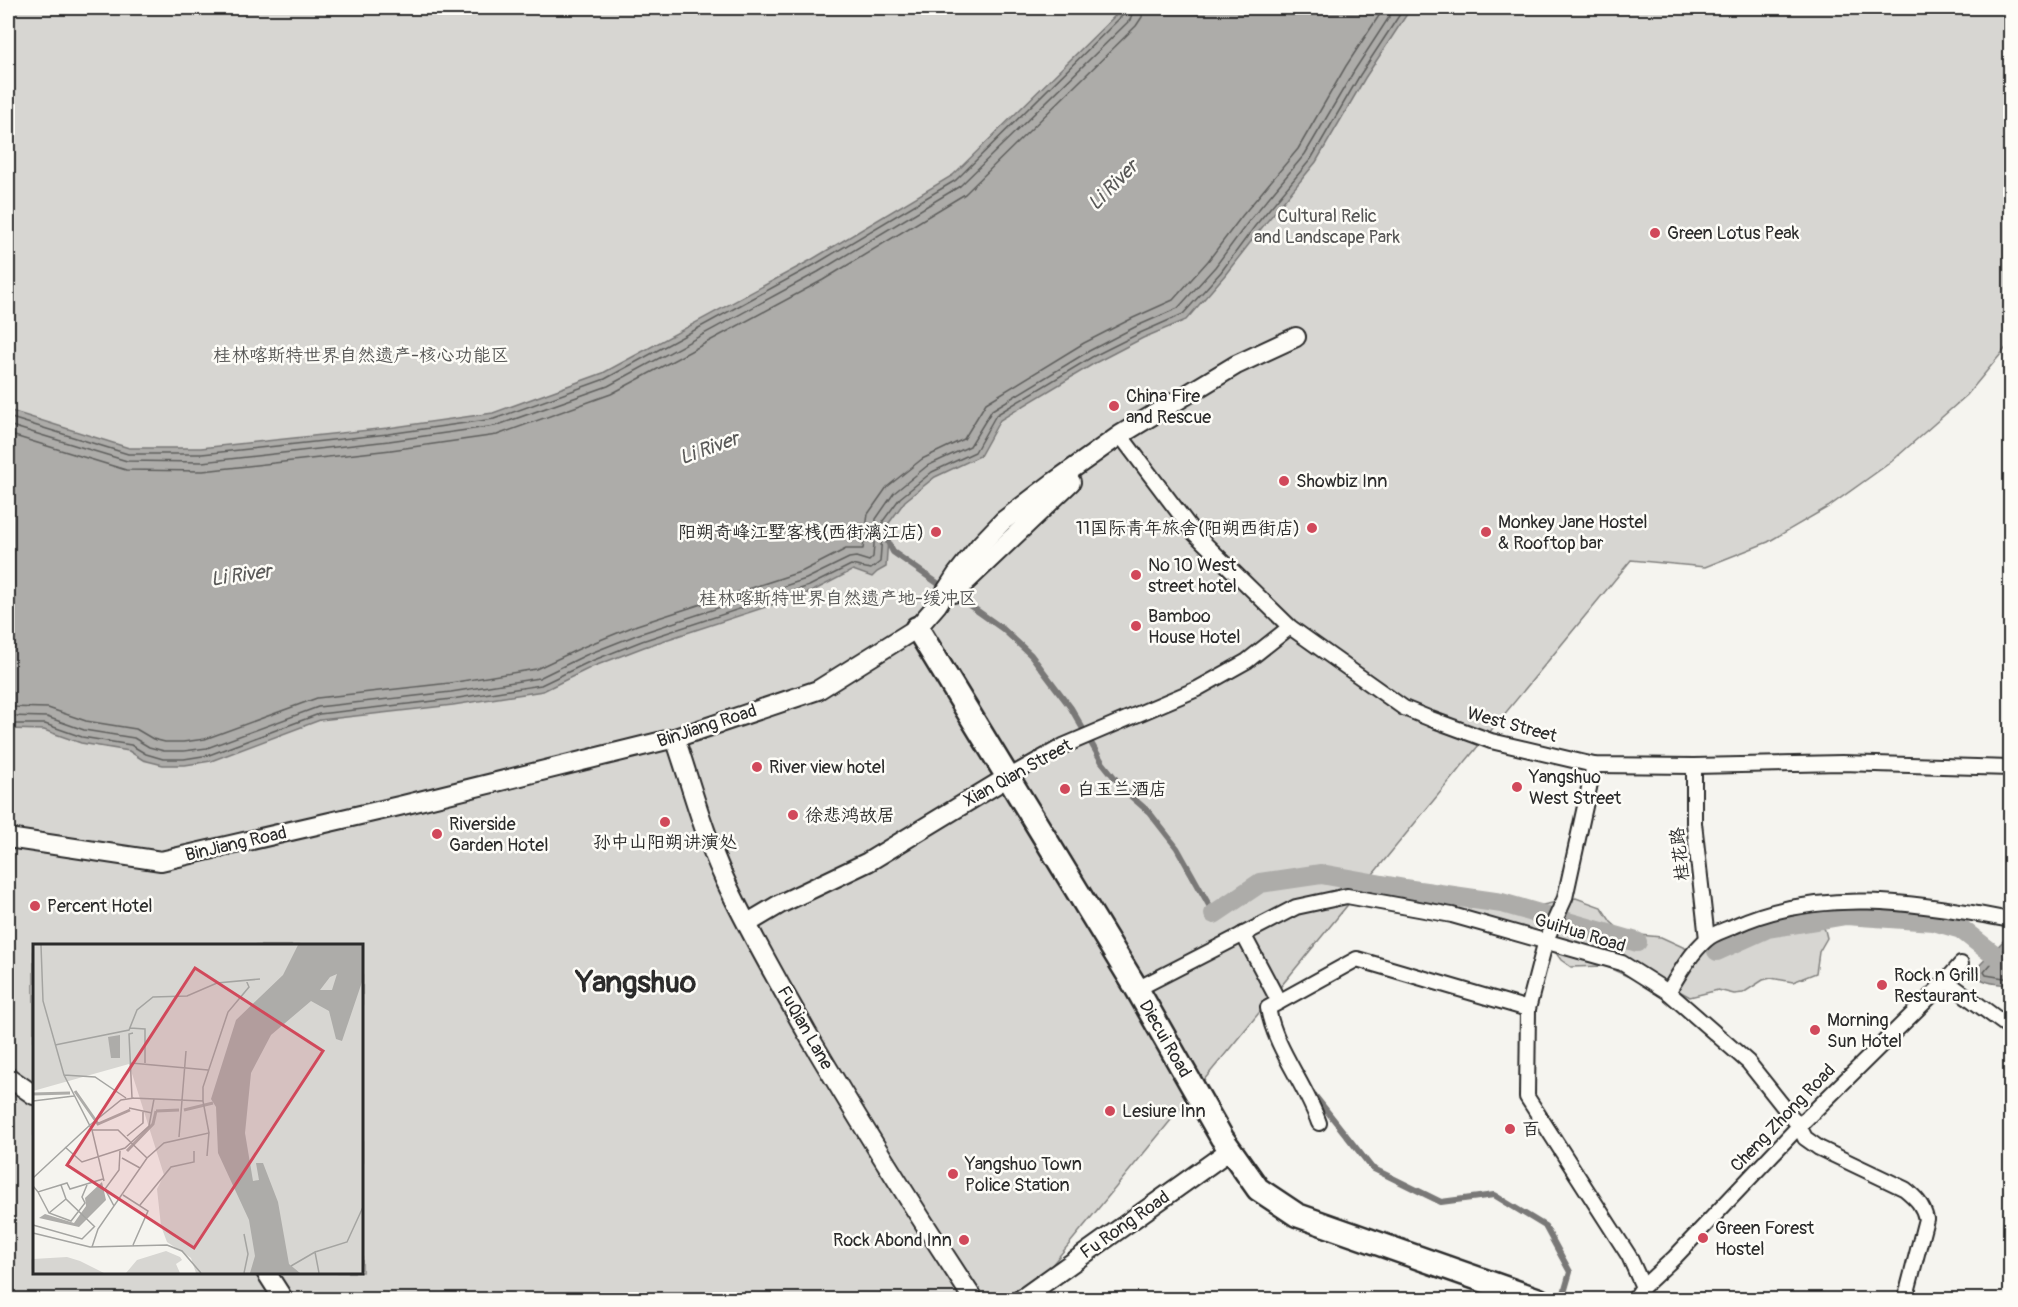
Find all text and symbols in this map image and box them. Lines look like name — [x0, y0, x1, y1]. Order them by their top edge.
water label: Li River — [1083, 153, 1145, 215]
park label: Cultural Relic and Landscape Park — [1254, 205, 1401, 249]
place label: Green Lotus Peak — [1667, 222, 1800, 245]
marker: Green Lotus Peak — [1648, 226, 1662, 240]
park label: 桂林喀斯特世界自然遗产-核心功能区 — [213, 344, 509, 367]
place label: China Fire and Rescue — [1126, 385, 1211, 429]
marker: China Fire and Rescue — [1107, 399, 1121, 413]
water label: Li River — [676, 425, 745, 470]
place label: Showbiz Inn — [1296, 470, 1387, 493]
marker: Showbiz Inn — [1277, 474, 1291, 488]
place label: Monkey Jane Hostel & Rooftop bar — [1498, 511, 1648, 555]
place label: 11国际青年旅舍(阳朔西街店) — [1076, 517, 1300, 540]
place label: 阳朔奇峰江墅客栈(西街漓江店) — [678, 521, 924, 544]
marker: 11国际青年旅舍(阳朔西街店) — [1305, 521, 1319, 535]
marker: 阳朔奇峰江墅客栈(西街漓江店) — [929, 525, 943, 539]
marker: Monkey Jane Hostel & Rooftop bar — [1479, 525, 1493, 539]
place label: No 10 West street hotel — [1148, 554, 1237, 598]
water label: Li River — [209, 558, 276, 592]
marker: No 10 West street hotel — [1129, 568, 1143, 582]
park label: 桂林喀斯特世界自然遗产地-缓冲区 — [699, 587, 977, 610]
place label: Bamboo House Hotel — [1148, 605, 1240, 649]
marker: Bamboo House Hotel — [1129, 619, 1143, 633]
street label: BinJiang Road — [654, 699, 760, 753]
street label: West Street — [1464, 702, 1560, 748]
street label: Xian Qian Street — [960, 733, 1077, 812]
place label: River view hotel — [769, 756, 885, 779]
marker: River view hotel — [750, 760, 764, 774]
place label: Yangshuo West Street — [1528, 766, 1622, 810]
place label: 白玉兰酒店 — [1077, 778, 1167, 801]
marker: Yangshuo West Street — [1510, 780, 1524, 794]
marker: 白玉兰酒店 — [1058, 782, 1072, 796]
place label: 徐悲鸿故居 — [805, 804, 895, 827]
marker: 徐悲鸿故居 — [786, 808, 800, 822]
place label: Riverside Garden Hotel — [449, 813, 548, 857]
marker: 孙中山阳朔讲演处 — [658, 815, 672, 829]
street label: BinJiang Road — [183, 821, 289, 867]
street label: 桂花路 — [1666, 826, 1694, 882]
marker: Riverside Garden Hotel — [430, 827, 444, 841]
place label: 孙中山阳朔讲演处 — [593, 831, 737, 854]
place label: Percent Hotel — [47, 895, 153, 918]
marker: Percent Hotel — [28, 899, 42, 913]
street label: GuiHua Road — [1532, 908, 1628, 958]
inset map — [33, 944, 363, 1274]
district label: Yangshuo — [574, 964, 696, 1001]
place label: Rock n Grill Restaurant — [1894, 964, 1979, 1008]
marker: Rock n Grill Restaurant — [1875, 978, 1889, 992]
street label: FuQian Lane — [772, 982, 838, 1074]
street label: Diecui Road — [1134, 996, 1196, 1082]
place label: Morning Sun Hotel — [1827, 1009, 1902, 1053]
marker: Morning Sun Hotel — [1808, 1023, 1822, 1037]
street label: Cheng Zhong Road — [1725, 1059, 1841, 1177]
place label: Lesiure Inn — [1122, 1100, 1206, 1123]
marker: Lesiure Inn — [1103, 1104, 1117, 1118]
place label: 百 — [1522, 1118, 1540, 1141]
marker: 百 — [1503, 1122, 1517, 1136]
place label: Yangshuo Town Police Station — [964, 1153, 1082, 1197]
marker: Yangshuo Town Police Station — [946, 1167, 960, 1181]
street label: Fu Rong Road — [1076, 1186, 1174, 1264]
place label: Green Forest Hostel — [1715, 1217, 1815, 1261]
place label: Rock Abond Inn — [833, 1229, 952, 1252]
marker: Green Forest Hostel — [1696, 1231, 1710, 1245]
marker: Rock Abond Inn — [957, 1233, 971, 1247]

